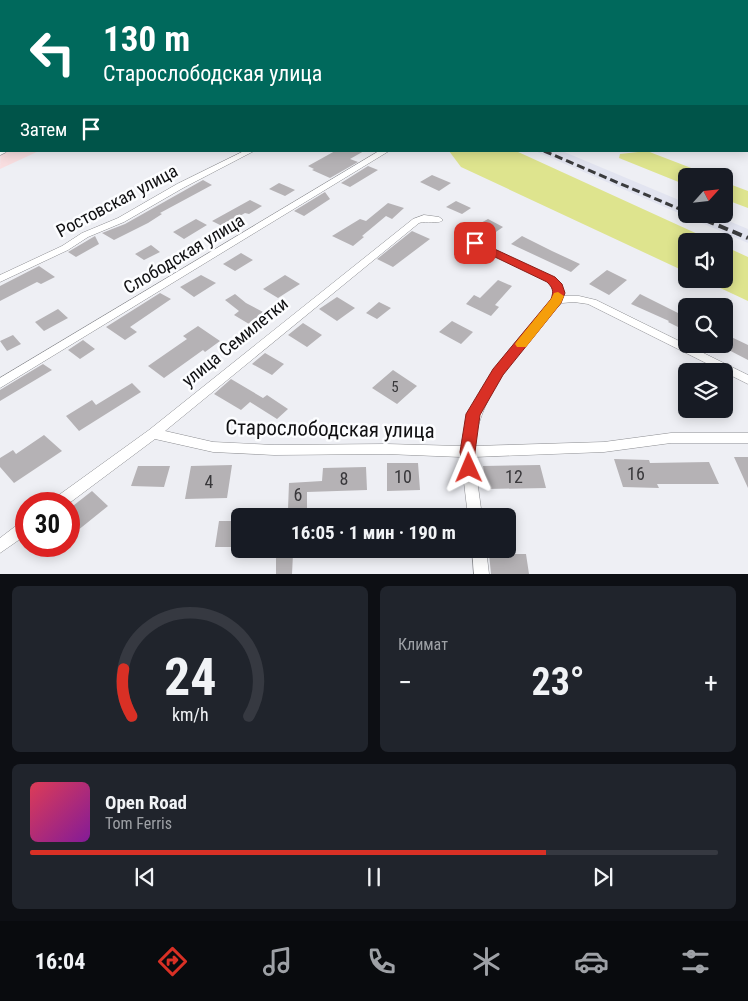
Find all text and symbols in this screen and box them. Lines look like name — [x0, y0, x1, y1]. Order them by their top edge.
text: 130 m — [103, 19, 190, 60]
icon: left — [20, 20, 85, 85]
text: Старослободская улица — [103, 61, 322, 86]
icon: arrive — [77, 115, 105, 143]
text: Затем — [20, 118, 67, 141]
street label: Ростовская улица — [52, 160, 181, 241]
north arrow — [678, 168, 732, 222]
map controls — [678, 168, 733, 418]
street label: Слободская улица — [120, 209, 248, 298]
pin — [454, 222, 496, 264]
icon: arrive — [461, 229, 489, 257]
button: sound — [678, 233, 733, 288]
street label: улица Семилетки — [178, 293, 292, 391]
button: search — [678, 298, 733, 353]
button: layers — [678, 363, 733, 418]
house number: 5 — [391, 378, 399, 396]
street label: Старослободская улица — [225, 415, 435, 443]
position arrow — [442, 441, 494, 493]
house number: 16 — [627, 463, 645, 484]
house number: 10 — [394, 466, 412, 487]
house number: 12 — [505, 466, 523, 487]
house number: 8 — [340, 468, 348, 489]
house number: 4 — [205, 471, 214, 492]
house number: 6 — [294, 484, 302, 505]
speed limit sign: 30 — [15, 492, 80, 557]
text: 16:05 · 1 мин · 190 m — [291, 521, 456, 544]
text: Климат — [398, 635, 448, 654]
text: 24 — [164, 647, 216, 708]
text: 23° — [531, 660, 585, 704]
text: − — [398, 666, 412, 699]
text: + — [704, 666, 718, 699]
text: km/h — [172, 704, 208, 725]
text: Open Road — [105, 791, 187, 814]
text: Tom Ferris — [105, 814, 172, 833]
icon: previous — [131, 863, 159, 891]
icon: pause — [360, 863, 388, 891]
icon: next — [589, 863, 617, 891]
icon: directions — [155, 944, 190, 979]
icon: music — [260, 944, 295, 979]
icon: phone — [364, 944, 399, 979]
icon: climate — [469, 944, 504, 979]
icon: car — [574, 944, 609, 979]
icon: filters — [678, 944, 713, 979]
text: 16:04 — [35, 949, 85, 974]

